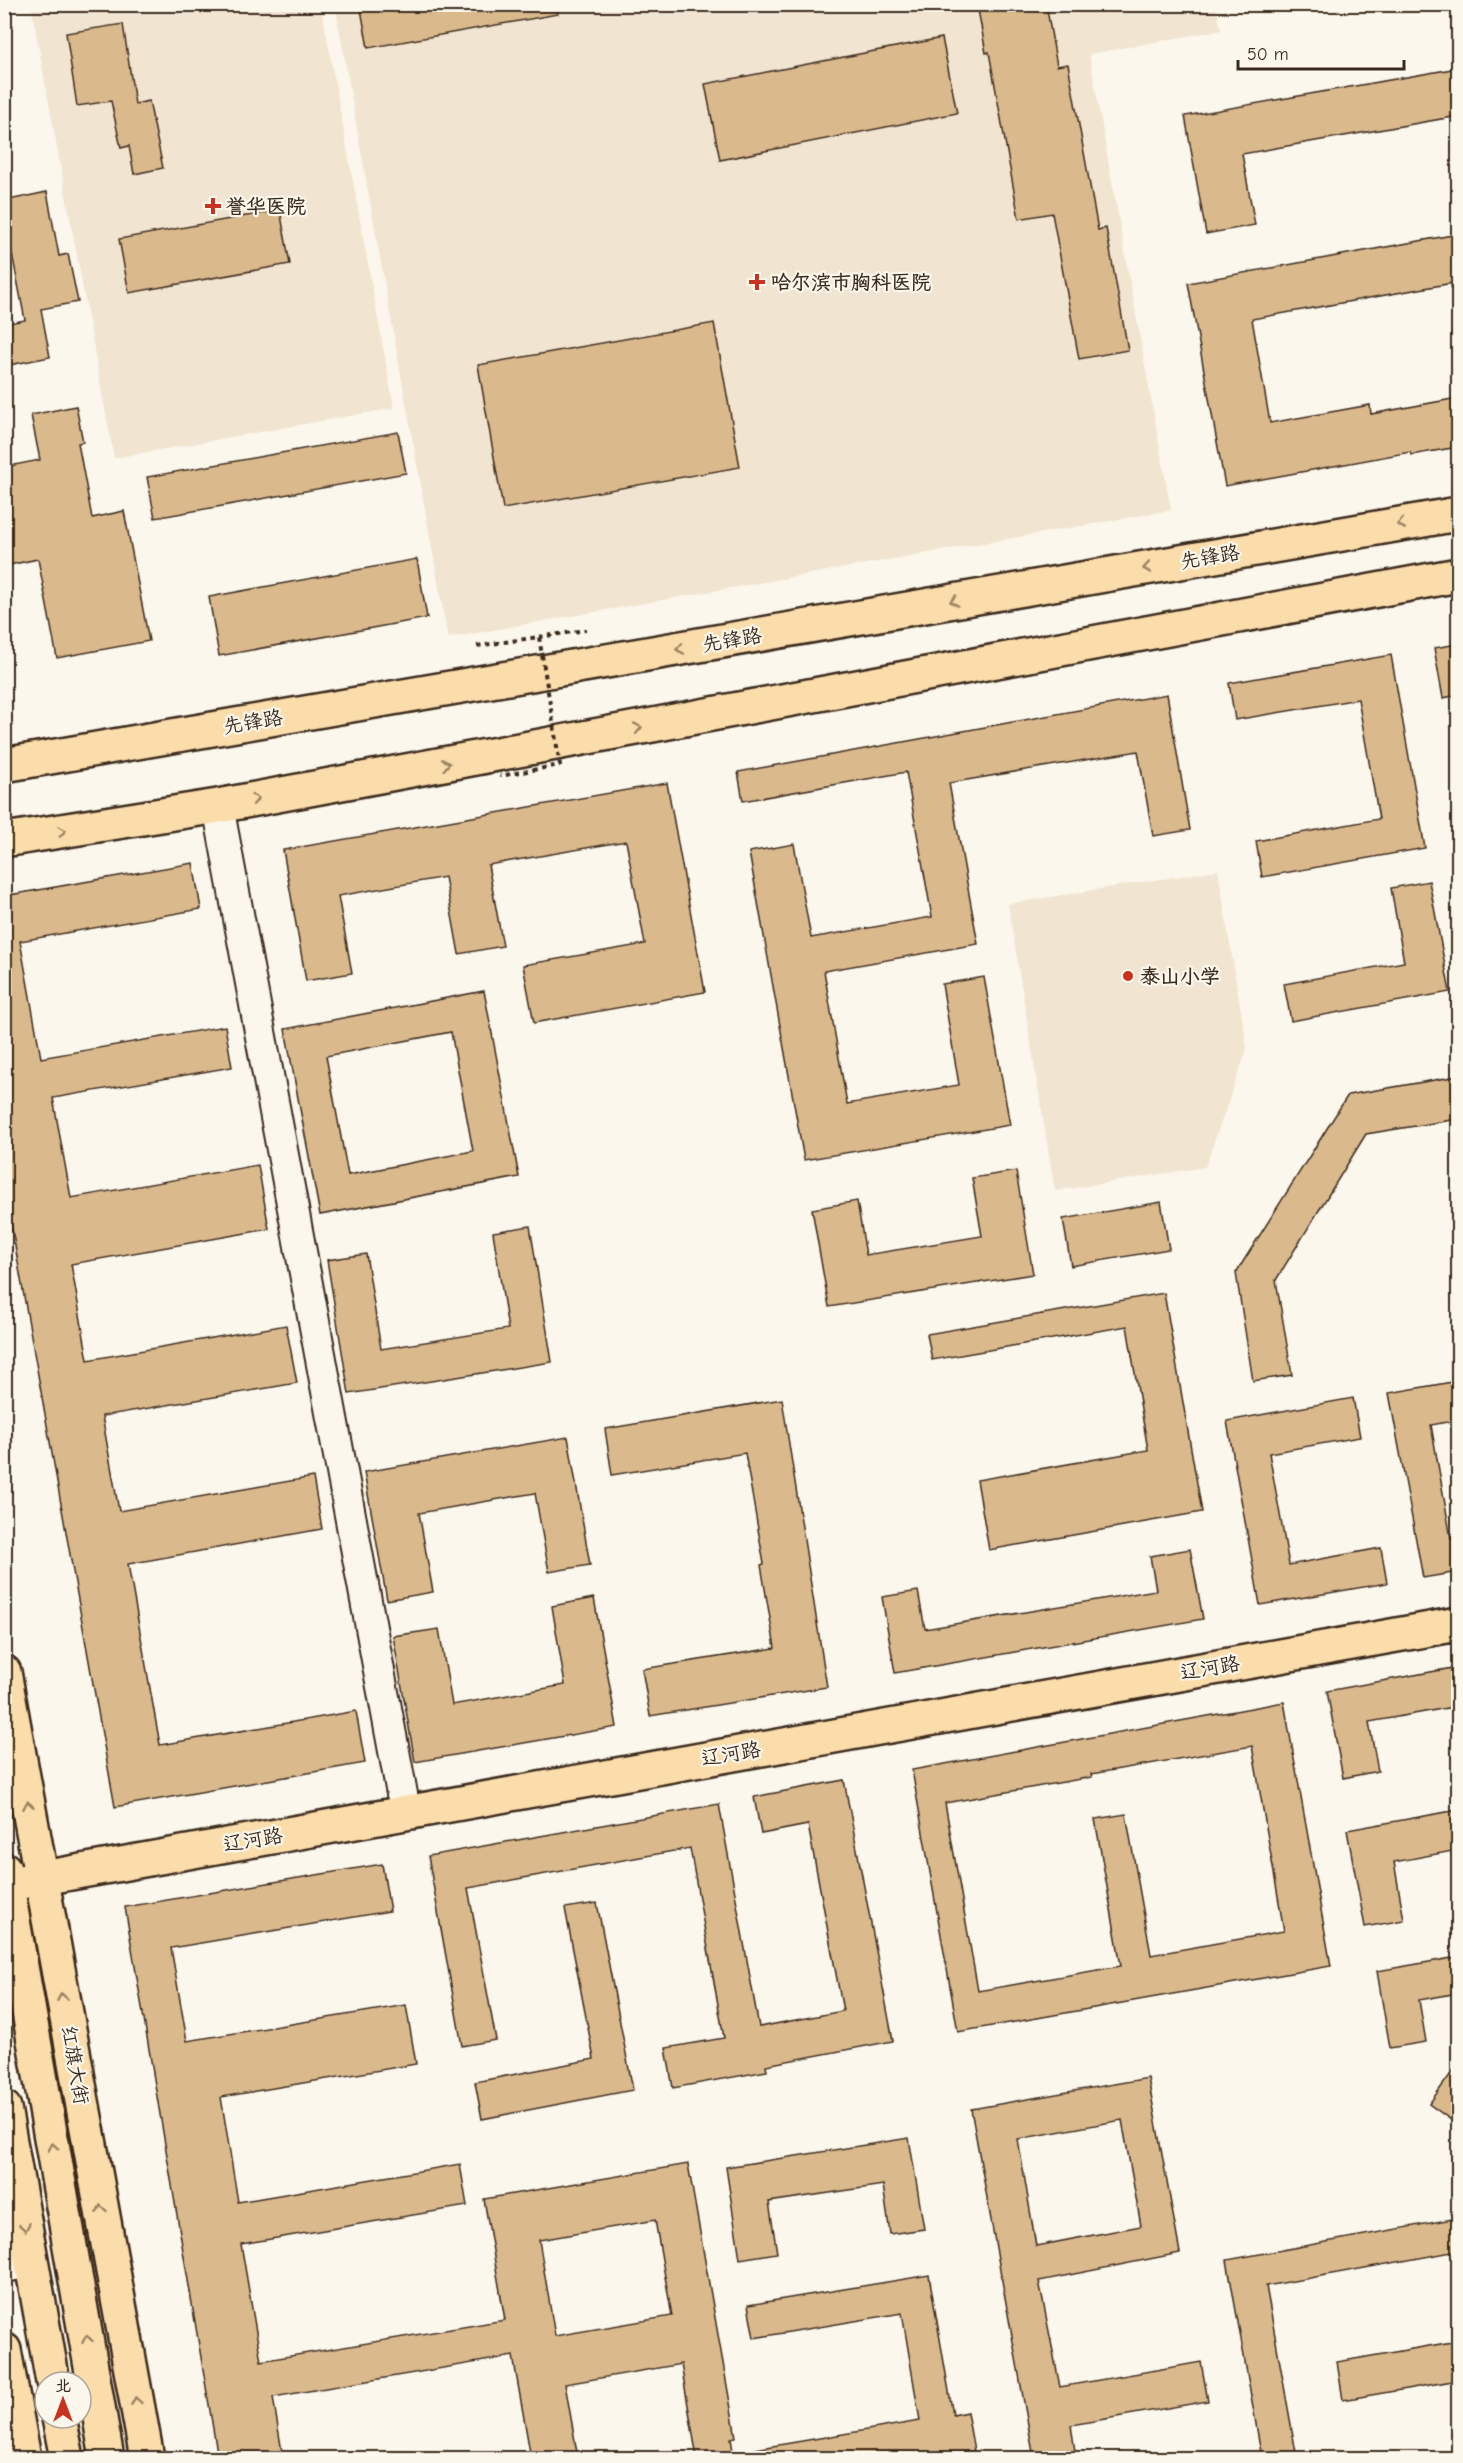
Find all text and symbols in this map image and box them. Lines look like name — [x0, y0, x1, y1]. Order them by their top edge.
scale bar — [1238, 33, 1404, 71]
text: 50 m — [1247, 44, 1289, 65]
place label: 誉华医院 — [226, 195, 306, 218]
marker: 誉华医院 — [204, 197, 222, 215]
place label: 哈尔滨市胸科医院 — [771, 271, 931, 294]
marker: 哈尔滨市胸科医院 — [748, 273, 766, 291]
one-way arrow — [1396, 517, 1406, 530]
street label: 先锋路 — [1178, 540, 1243, 574]
one-way arrow — [1142, 561, 1152, 574]
one-way arrow — [950, 594, 960, 607]
street label: 先锋路 — [700, 623, 765, 657]
one-way arrow — [675, 642, 684, 654]
street label: 先锋路 — [221, 705, 286, 739]
one-way arrow — [633, 722, 643, 735]
one-way arrow — [441, 758, 451, 771]
one-way arrow — [249, 793, 259, 806]
one-way arrow — [58, 825, 67, 837]
place label: 泰山小学 — [1140, 965, 1220, 988]
marker: 泰山小学 — [1121, 969, 1135, 983]
street label: 辽河路 — [1178, 1651, 1243, 1685]
street label: 辽河路 — [699, 1737, 764, 1771]
one-way arrow — [22, 1800, 34, 1809]
street label: 辽河路 — [221, 1823, 286, 1857]
one-way arrow — [56, 1992, 69, 2002]
street label: 红旗大街 — [57, 2024, 93, 2106]
one-way arrow — [48, 2142, 60, 2151]
one-way arrow — [95, 2204, 108, 2214]
one-way arrow — [18, 2222, 31, 2232]
one-way arrow — [81, 2334, 93, 2343]
north arrow — [33, 2370, 93, 2430]
text: 北 — [55, 2377, 71, 2395]
one-way arrow — [130, 2396, 143, 2406]

